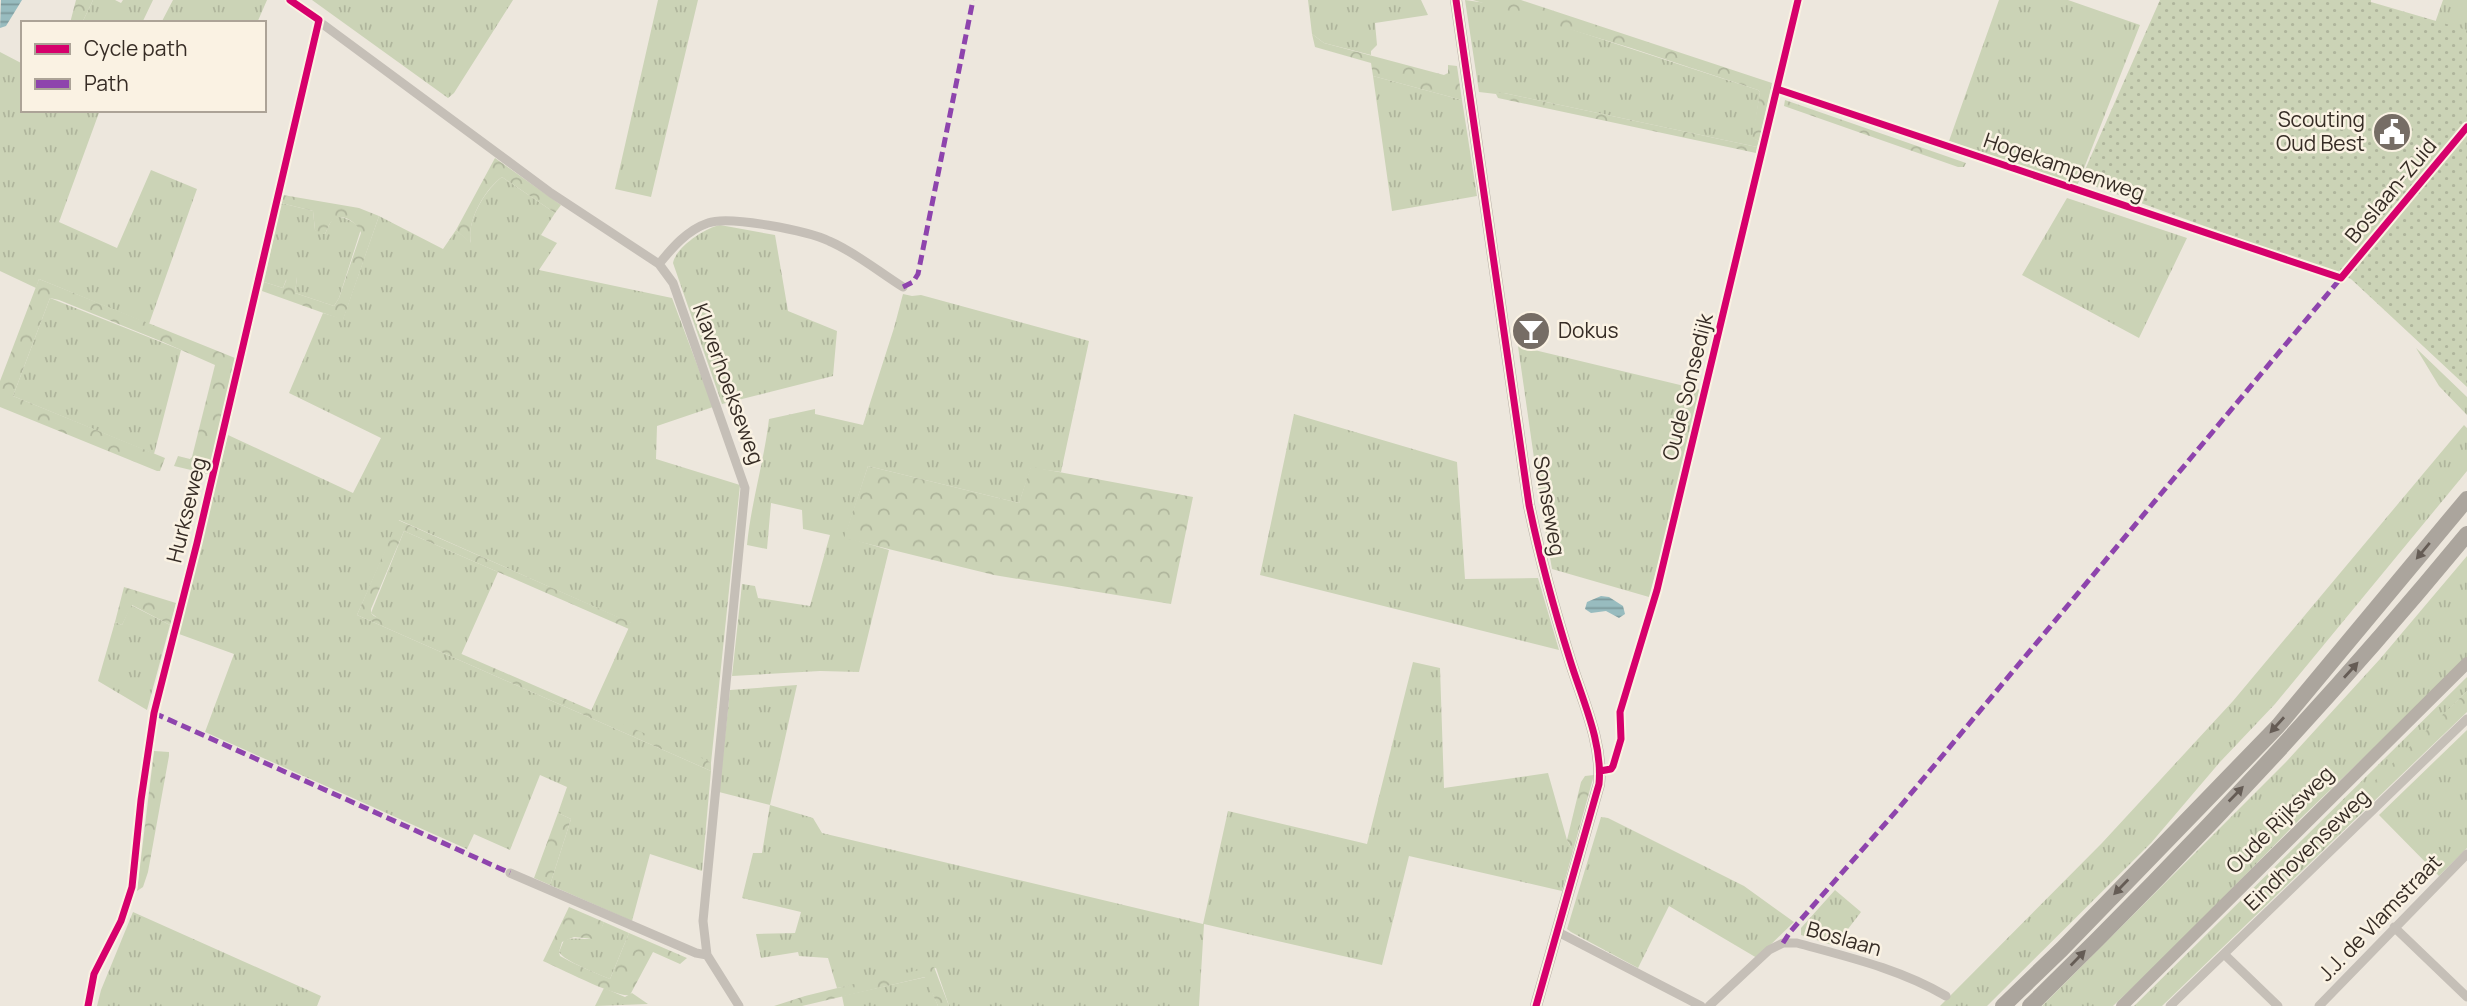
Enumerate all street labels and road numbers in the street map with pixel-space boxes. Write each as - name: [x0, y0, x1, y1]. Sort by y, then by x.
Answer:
- street label: Hogekampenweg: [1980, 125, 2149, 207]
- street label: Boslaan-Zuid: [2338, 132, 2442, 249]
- street label: Klaverhoekseweg: [687, 299, 771, 468]
- street label: Oude Sonsedijk: [1655, 310, 1719, 463]
- street label: Hurkseweg: [159, 454, 213, 566]
- street label: Sonseweg: [1527, 454, 1573, 558]
- street label: Oude Rijksweg: [2219, 759, 2339, 879]
- street label: Eindhovenseweg: [2238, 782, 2375, 916]
- street label: J.J. de Vlamstraat: [2312, 848, 2447, 987]
- street label: Boslaan: [1803, 914, 1885, 962]

